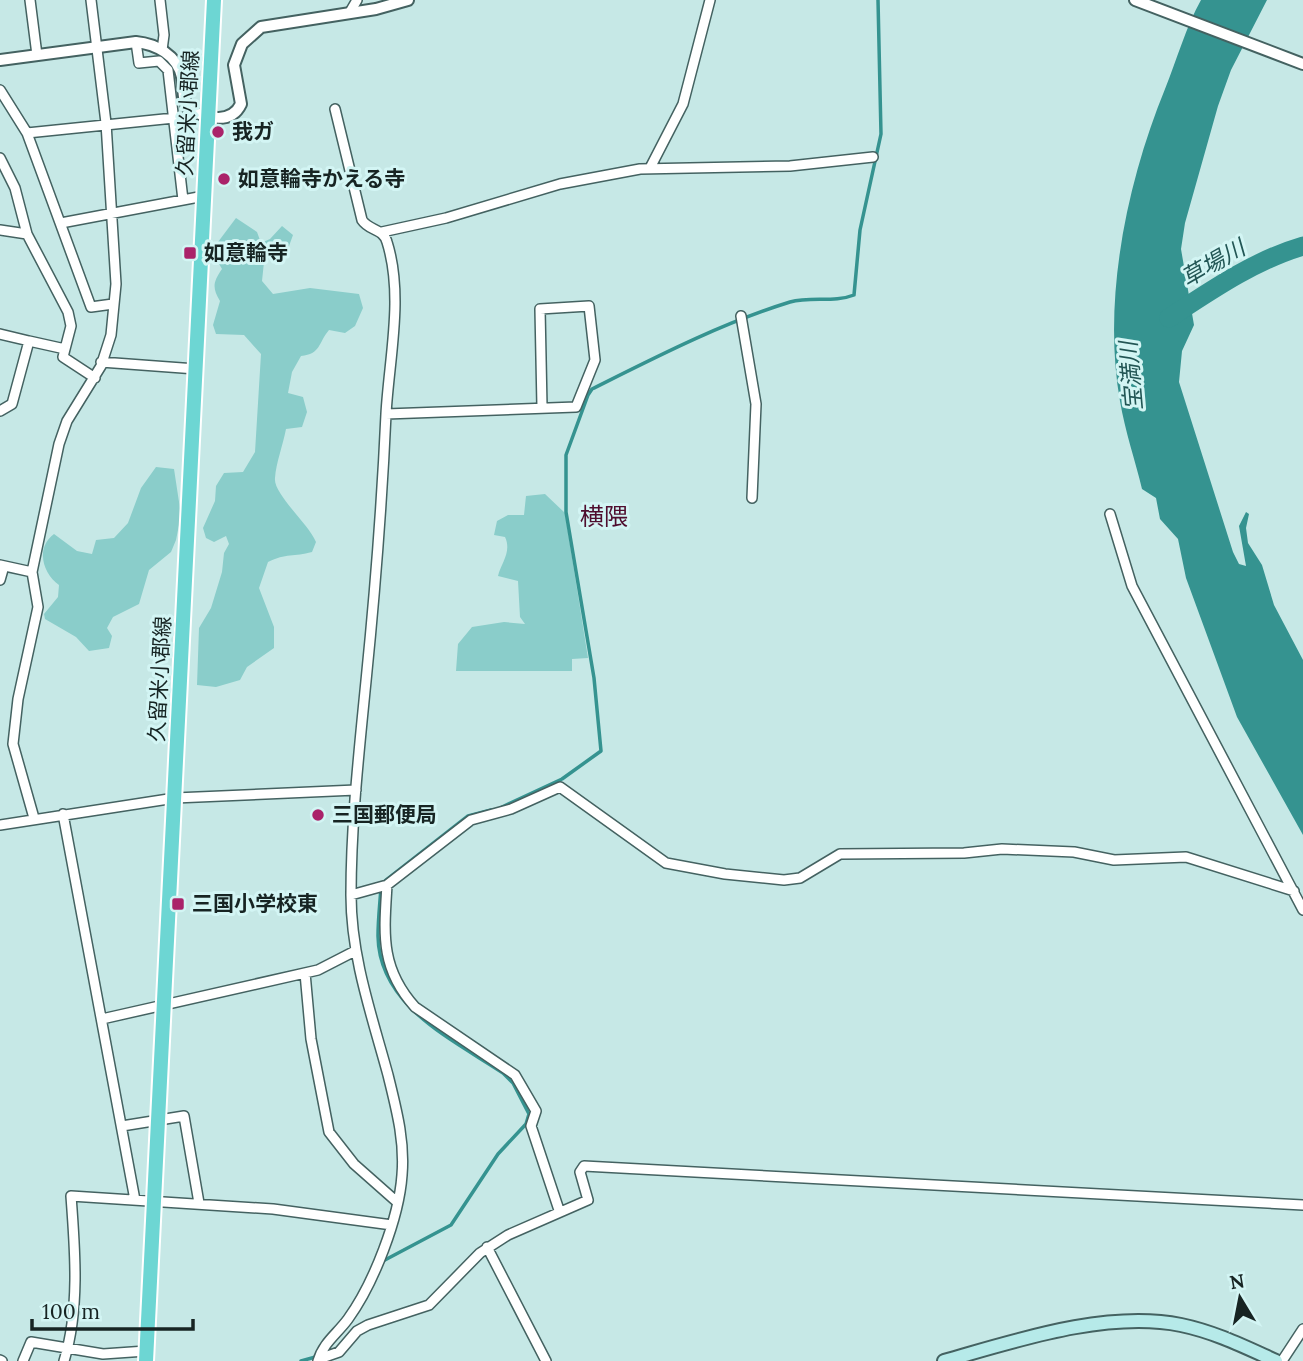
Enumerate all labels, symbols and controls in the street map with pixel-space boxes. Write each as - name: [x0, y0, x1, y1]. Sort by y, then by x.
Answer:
- street label: 久留米小郡線: [171, 49, 204, 177]
- place label: 我ガ: [232, 118, 274, 145]
- marker: 我ガ: [210, 124, 226, 140]
- place label: 如意輪寺かえる寺: [238, 165, 405, 192]
- marker: 如意輪寺かえる寺: [216, 171, 232, 187]
- water label: 草場川: [1176, 231, 1252, 292]
- place label: 如意輪寺: [204, 239, 288, 266]
- marker: 如意輪寺: [182, 245, 198, 261]
- water label: 宝満川: [1113, 337, 1148, 412]
- district label: 横隈: [580, 501, 628, 532]
- street label: 久留米小郡線: [143, 615, 176, 743]
- place label: 三国郵便局: [332, 801, 437, 828]
- marker: 三国郵便局: [310, 807, 326, 823]
- place label: 三国小学校東: [192, 890, 318, 917]
- marker: 三国小学校東: [170, 896, 186, 912]
- north arrow: [1205, 1263, 1275, 1333]
- text: N: [1228, 1268, 1247, 1294]
- scale bar: [32, 1288, 192, 1332]
- text: 100 m: [42, 1298, 100, 1325]

